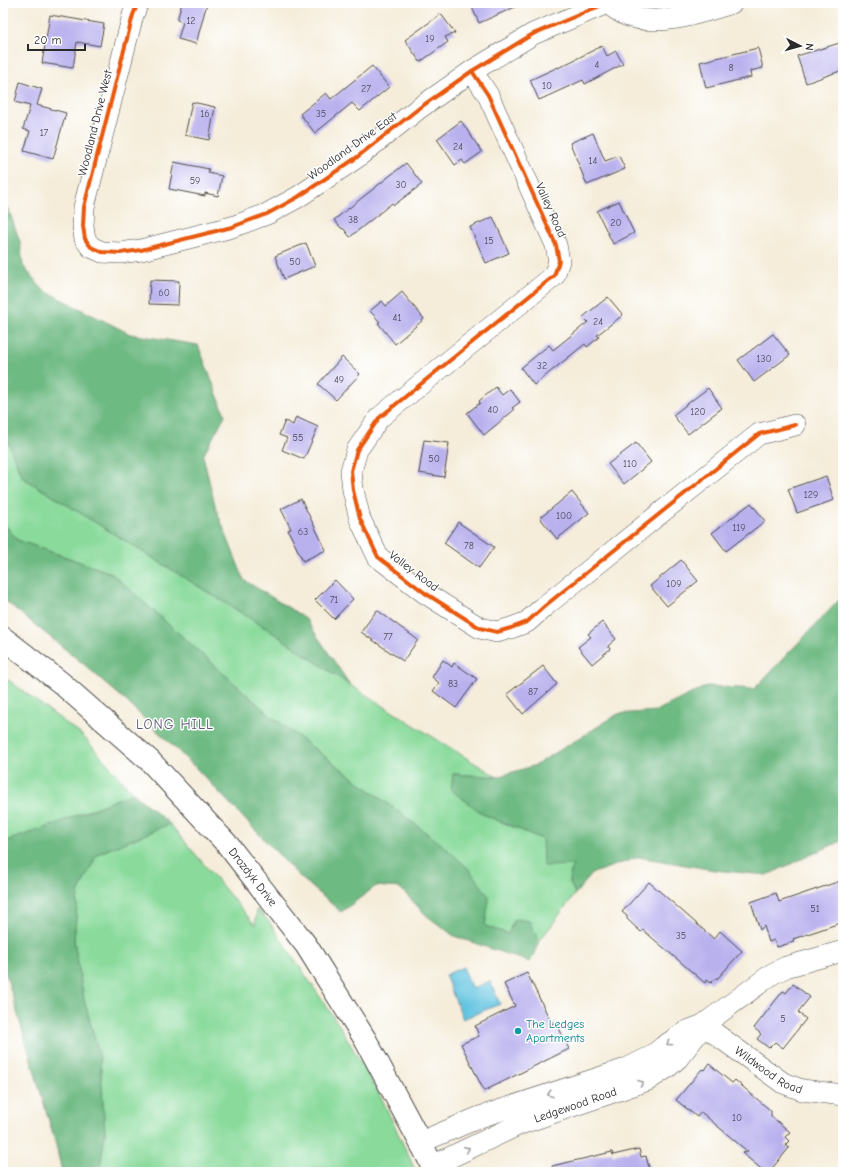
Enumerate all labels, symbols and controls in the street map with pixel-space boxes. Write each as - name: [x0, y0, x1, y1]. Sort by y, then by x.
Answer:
- house number: 12: [186, 15, 196, 27]
- scale bar: [28, 26, 85, 52]
- north arrow: [780, 26, 820, 66]
- text: 20 m: [34, 33, 62, 47]
- house number: 19: [425, 33, 435, 45]
- text: N: [803, 43, 816, 51]
- house number: 4: [595, 59, 600, 71]
- house number: 8: [728, 62, 734, 74]
- street label: Woodland Drive West: [75, 68, 115, 177]
- house number: 10: [542, 80, 552, 92]
- house number: 27: [361, 83, 371, 95]
- house number: 16: [200, 108, 210, 120]
- house number: 35: [316, 108, 326, 120]
- street label: Woodland Drive East: [305, 109, 400, 183]
- house number: 17: [40, 127, 49, 139]
- house number: 24: [453, 141, 463, 153]
- house number: 14: [589, 155, 598, 167]
- house number: 59: [190, 175, 200, 187]
- house number: 30: [395, 179, 407, 191]
- street label: Valley Road: [533, 180, 569, 240]
- house number: 38: [348, 214, 358, 226]
- house number: 20: [610, 217, 622, 229]
- house number: 15: [484, 235, 494, 247]
- house number: 50: [289, 256, 301, 268]
- house number: 60: [158, 287, 170, 299]
- house number: 41: [393, 312, 401, 324]
- house number: 24: [593, 316, 603, 328]
- house number: 130: [756, 353, 772, 365]
- house number: 32: [537, 360, 547, 372]
- house number: 49: [334, 374, 344, 386]
- house number: 40: [488, 404, 498, 416]
- house number: 120: [690, 406, 706, 418]
- house number: 55: [293, 432, 303, 444]
- house number: 50: [428, 453, 440, 465]
- house number: 110: [623, 458, 637, 470]
- house number: 129: [804, 489, 818, 501]
- house number: 100: [556, 510, 572, 522]
- house number: 119: [732, 522, 746, 534]
- house number: 63: [298, 526, 308, 538]
- house number: 78: [464, 540, 474, 552]
- street label: Valley Road: [386, 548, 442, 594]
- house number: 109: [666, 578, 682, 590]
- house number: 71: [330, 594, 338, 606]
- house number: 77: [383, 631, 393, 643]
- house number: 83: [448, 678, 458, 690]
- house number: 87: [528, 686, 538, 698]
- district label: LONG HILL: [136, 716, 214, 733]
- street label: Drozdyk Drive: [226, 845, 280, 909]
- house number: 51: [810, 903, 820, 915]
- house number: 35: [676, 930, 686, 942]
- house number: 5: [780, 1013, 786, 1025]
- place label: The Ledges Apartments: [526, 1017, 585, 1045]
- marker: The Ledges Apartments: [513, 1026, 523, 1036]
- one-way arrow: [666, 1038, 673, 1046]
- street label: Wildwood Road: [732, 1043, 804, 1097]
- one-way arrow: [637, 1079, 644, 1087]
- street label: Ledgewood Road: [532, 1084, 619, 1126]
- one-way arrow: [547, 1089, 554, 1098]
- house number: 10: [732, 1112, 742, 1124]
- one-way arrow: [463, 1146, 471, 1154]

